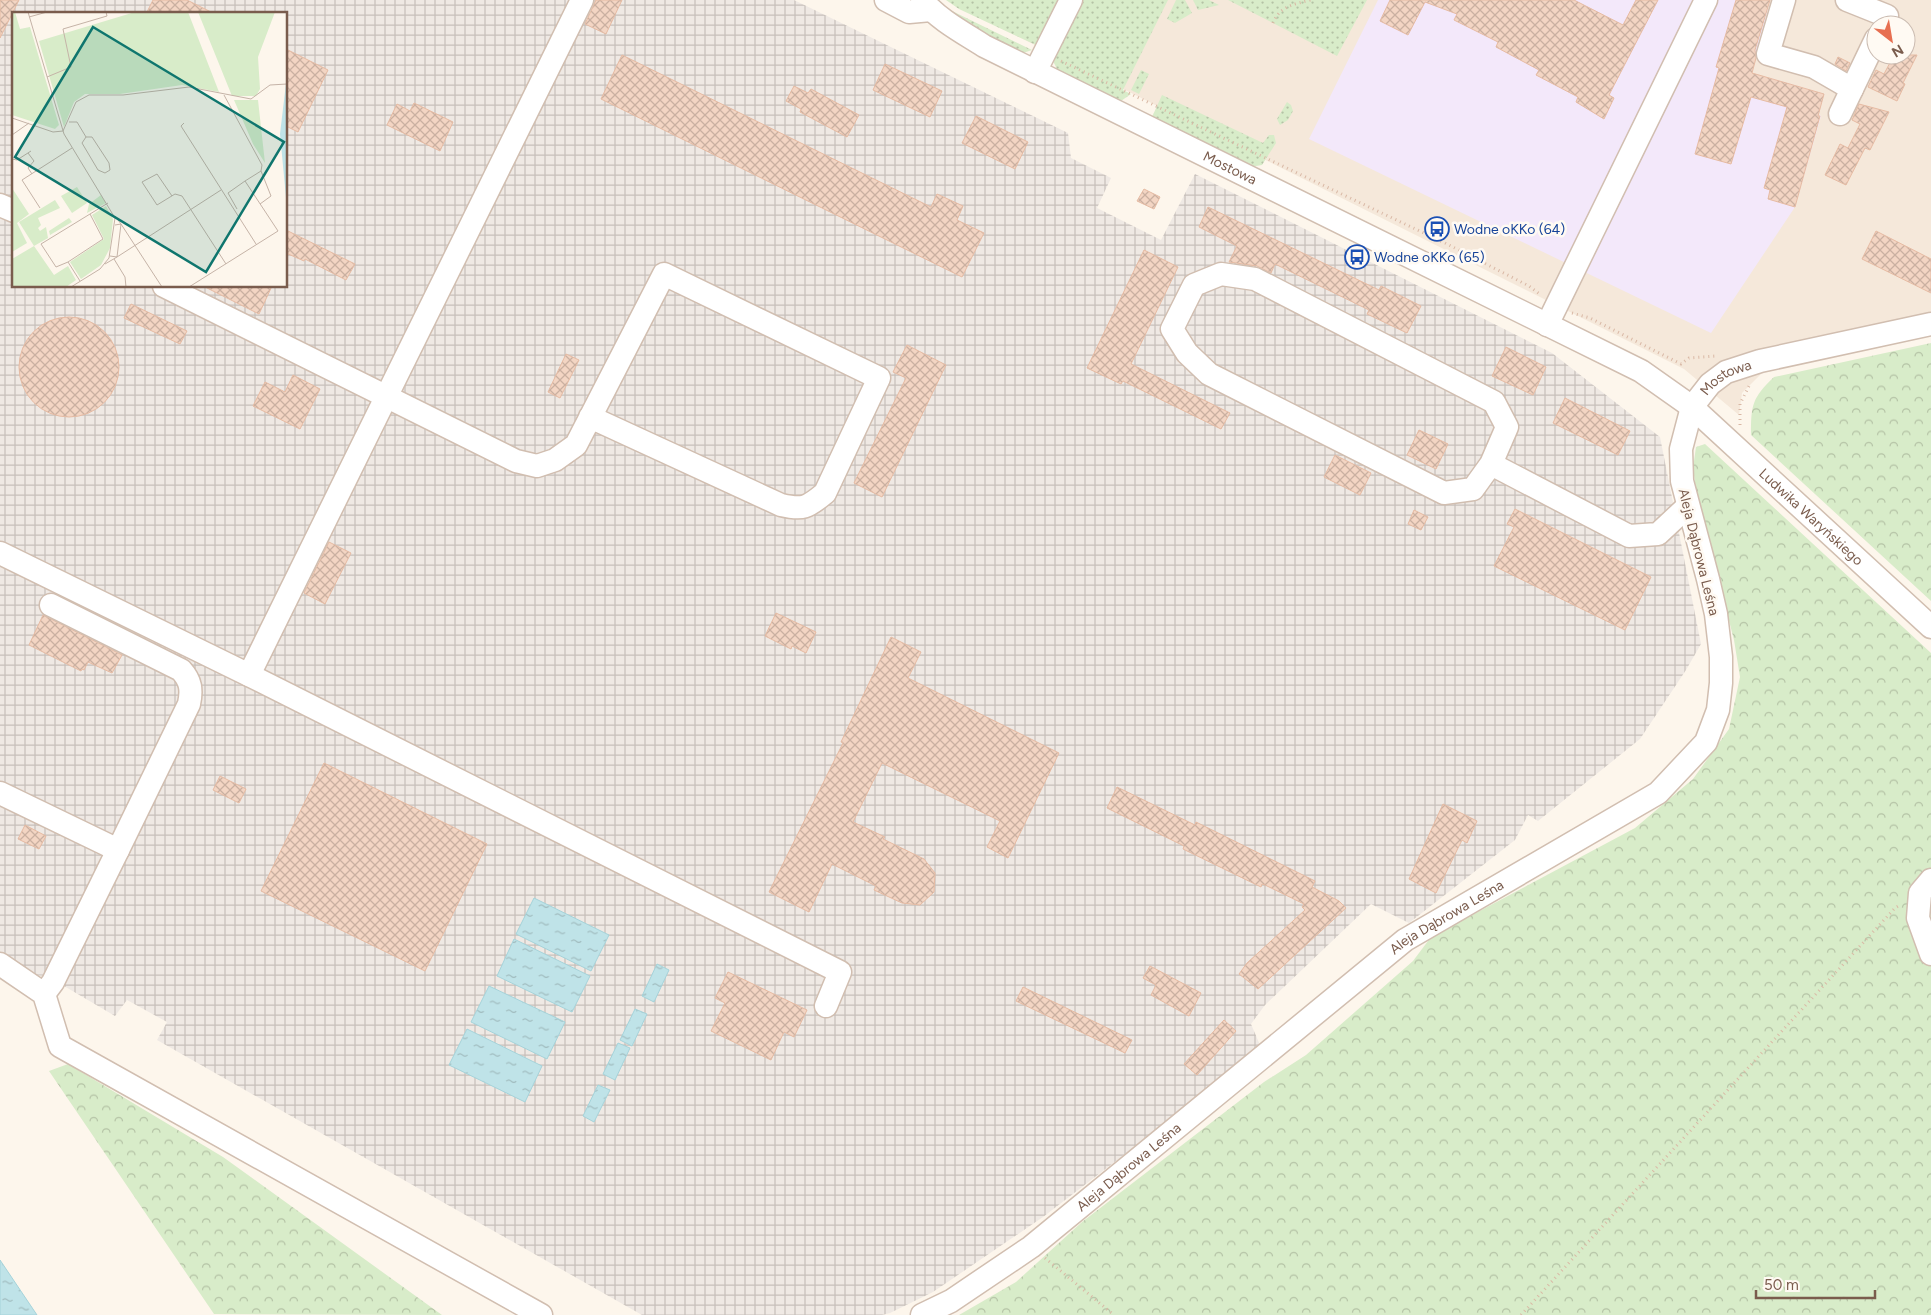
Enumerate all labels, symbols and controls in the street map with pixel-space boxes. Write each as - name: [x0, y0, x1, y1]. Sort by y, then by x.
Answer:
- inset map: [12, 12, 288, 288]
- north arrow: [1866, 15, 1916, 65]
- text: N: [1888, 41, 1906, 61]
- street label: Mostowa: [1200, 148, 1259, 189]
- bus stop icon: Wodne oKKo (64): [1424, 216, 1450, 242]
- place label: Wodne oKKo (64): [1454, 221, 1565, 238]
- bus stop icon: Wodne oKKo (65): [1344, 244, 1370, 270]
- place label: Wodne oKKo (65): [1374, 249, 1485, 266]
- street label: Mostowa: [1697, 356, 1754, 399]
- street label: Ludwika Waryńskiego: [1755, 465, 1866, 569]
- street label: Aleja Dąbrowa Leśna: [1675, 487, 1722, 617]
- street label: Aleja Dąbrowa Leśna: [1386, 877, 1507, 958]
- street label: Aleja Dąbrowa Leśna: [1073, 1119, 1185, 1215]
- scale bar: [1756, 1268, 1875, 1300]
- text: 50 m: [1764, 1276, 1799, 1294]

